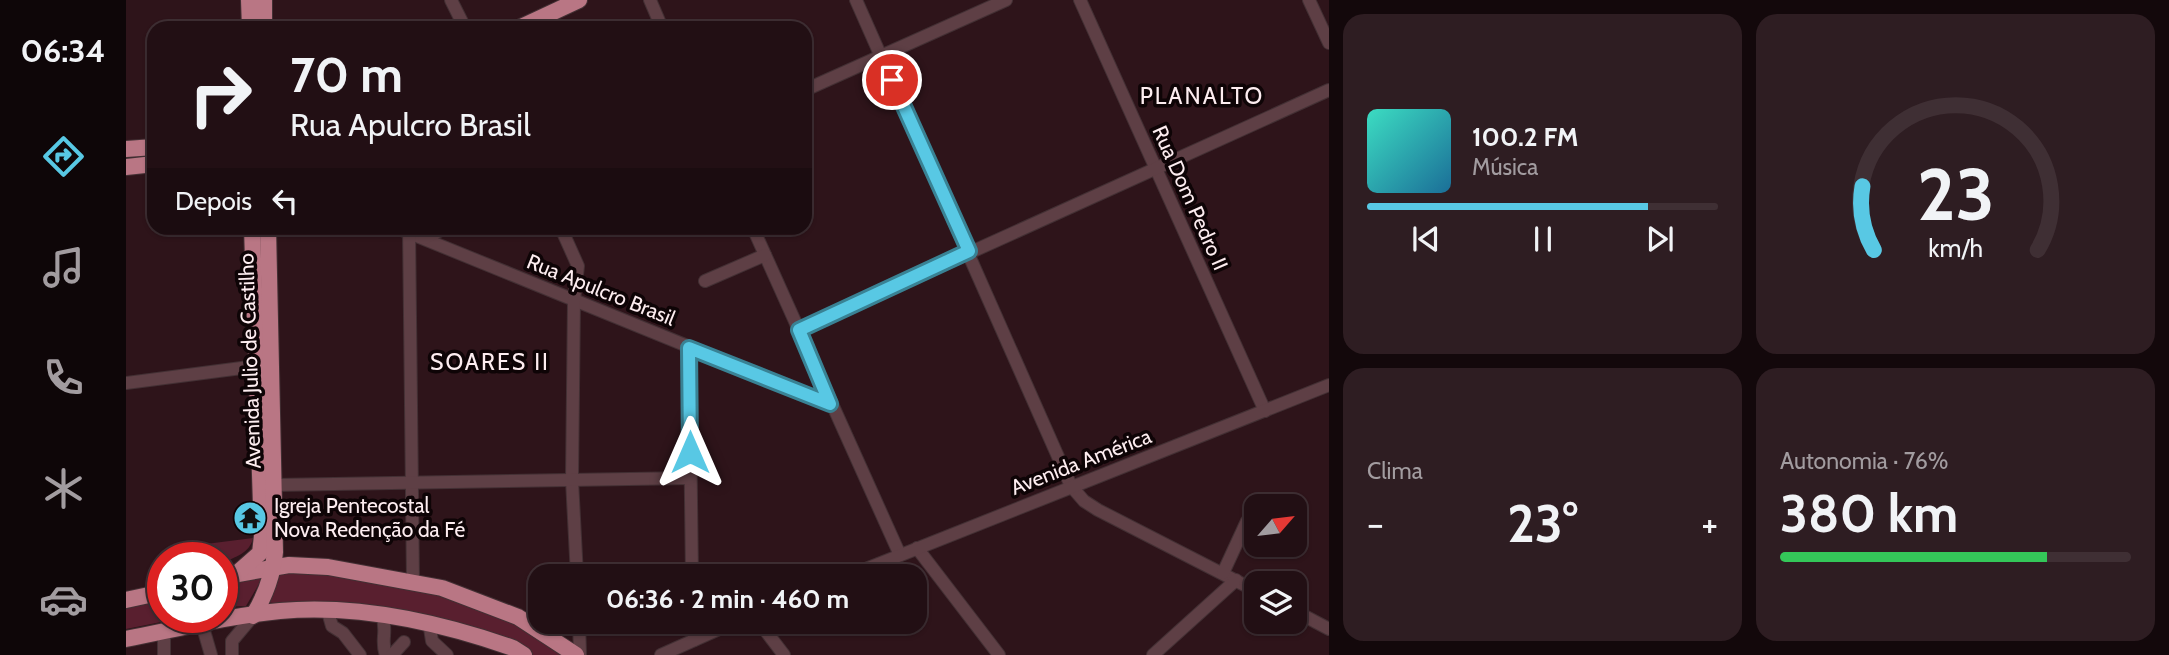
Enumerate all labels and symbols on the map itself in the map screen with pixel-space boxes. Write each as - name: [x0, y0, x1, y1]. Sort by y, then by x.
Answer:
- pin: [862, 50, 922, 110]
- district label: PLANALTO: [1140, 82, 1264, 110]
- street label: Rua Dom Pedro II: [1147, 122, 1234, 274]
- street label: Rua Apulcro Brasil: [523, 248, 679, 331]
- street label: Avenida Julio de Castilho: [233, 253, 266, 469]
- district label: SOARES II: [430, 348, 550, 376]
- position arrow: [653, 415, 727, 489]
- street label: Avenida América: [1007, 423, 1155, 500]
- place label: Igreja Pentecostal Nova Redenção da Fé: [274, 493, 465, 542]
- north arrow: [1244, 494, 1307, 556]
- temple icon: Igreja Pentecostal Nova Redenção da Fé: [231, 499, 269, 537]
- speed limit sign: 30: [147, 542, 238, 633]

